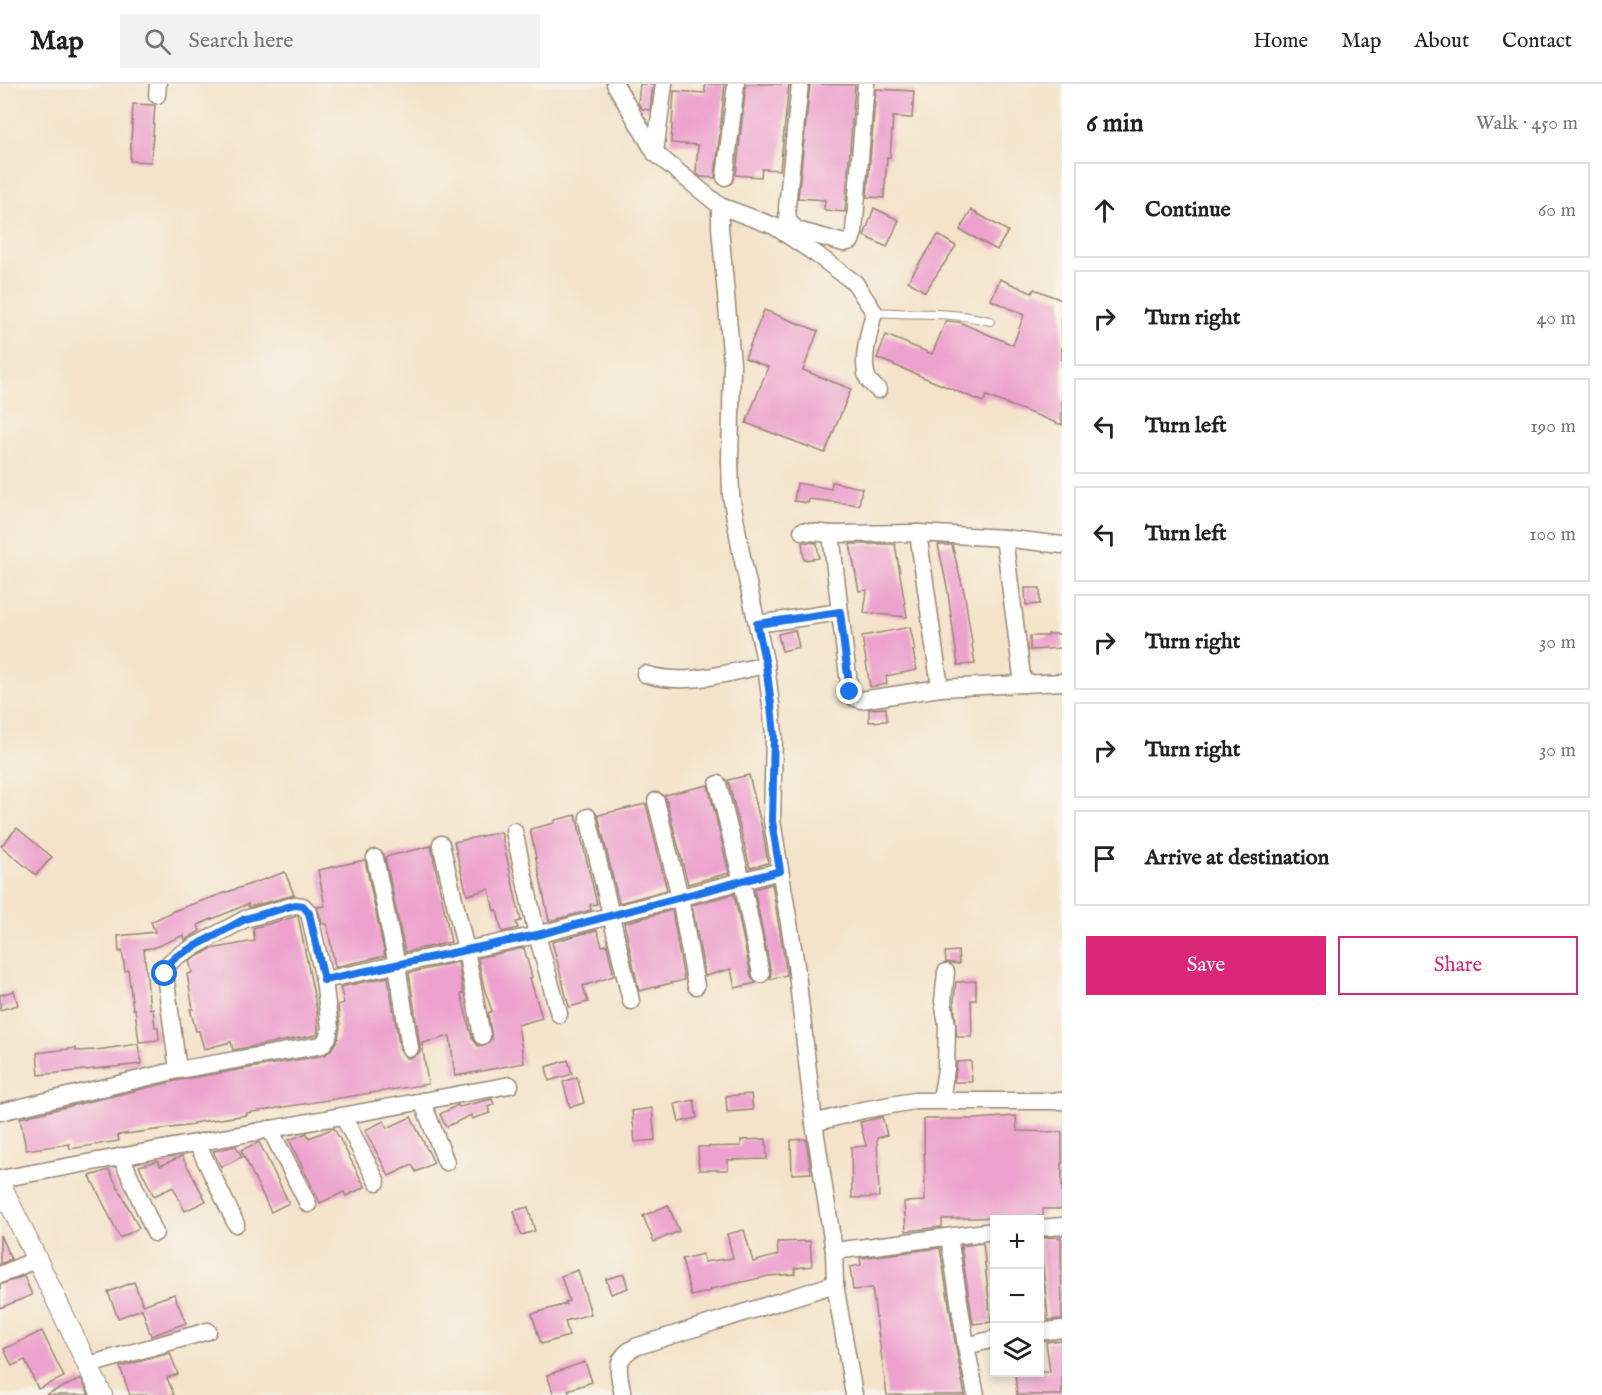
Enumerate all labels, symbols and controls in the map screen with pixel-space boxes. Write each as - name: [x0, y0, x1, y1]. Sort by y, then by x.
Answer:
- search box: [120, 14, 540, 68]
- text: Map: [30, 24, 84, 59]
- icon: search: [141, 25, 174, 58]
- text: Search here: [189, 27, 293, 55]
- text: Home: [1253, 28, 1308, 55]
- text: Map: [1341, 28, 1381, 55]
- text: About: [1414, 28, 1469, 55]
- text: Contact: [1502, 28, 1572, 55]
- text: 6 min: [1086, 107, 1144, 140]
- text: Walk · 450 m: [1476, 111, 1578, 136]
- icon: ahead: [1088, 194, 1121, 227]
- text: Continue: [1145, 196, 1231, 224]
- text: 60 m: [1538, 198, 1576, 223]
- icon: right: [1088, 302, 1121, 335]
- text: Turn right: [1145, 304, 1240, 332]
- text: 40 m: [1537, 306, 1576, 331]
- icon: left: [1088, 410, 1121, 443]
- text: Turn left: [1145, 412, 1227, 440]
- text: 190 m: [1530, 414, 1576, 439]
- icon: left: [1088, 518, 1121, 551]
- text: Turn left: [1145, 520, 1227, 548]
- text: 100 m: [1529, 522, 1576, 547]
- icon: right: [1088, 626, 1121, 659]
- text: Turn right: [1145, 628, 1240, 656]
- text: 30 m: [1539, 630, 1576, 655]
- route end: [836, 678, 862, 704]
- icon: right: [1088, 734, 1121, 767]
- text: Turn right: [1145, 736, 1240, 764]
- text: 30 m: [1539, 738, 1576, 763]
- icon: arrive: [1088, 842, 1121, 875]
- text: Arrive at destination: [1145, 844, 1329, 872]
- button: Save: [1086, 936, 1326, 995]
- button: Share: [1338, 936, 1578, 995]
- route start: [151, 960, 177, 986]
- map controls: [990, 1215, 1044, 1377]
- button: +: [990, 1215, 1044, 1269]
- button: −: [990, 1269, 1044, 1323]
- button: layers: [990, 1323, 1044, 1377]

